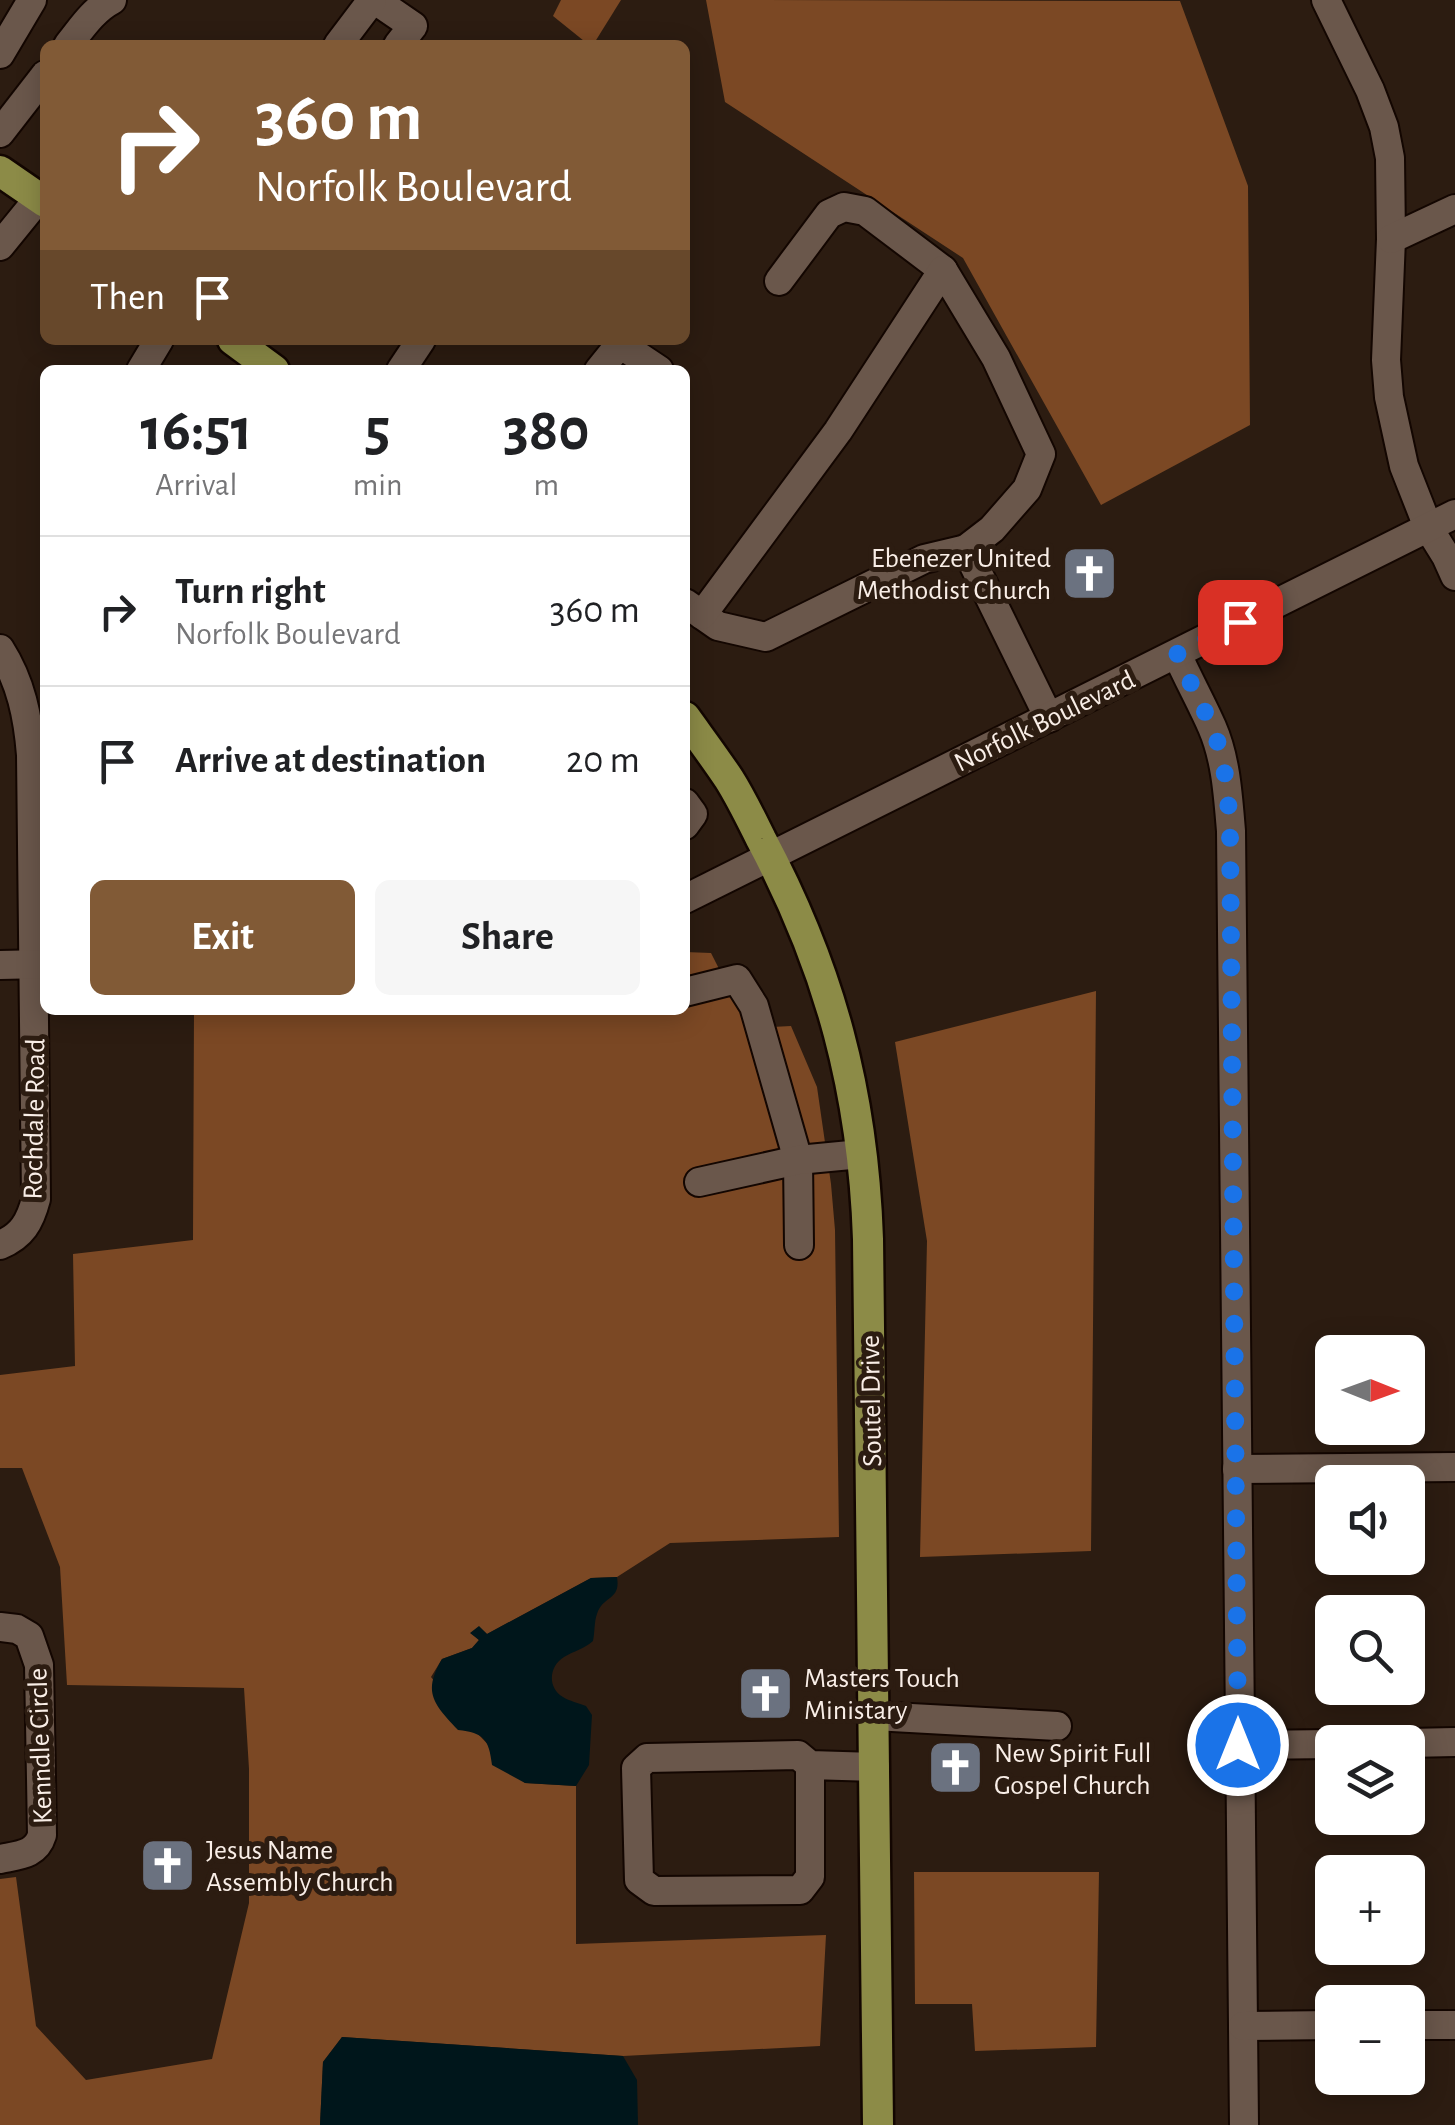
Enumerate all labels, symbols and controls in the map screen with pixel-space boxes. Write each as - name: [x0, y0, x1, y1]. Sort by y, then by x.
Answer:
- icon: right: [90, 80, 220, 210]
- text: 360 m: [255, 83, 423, 153]
- text: Norfolk Boulevard: [255, 165, 572, 210]
- icon: arrive: [185, 270, 240, 325]
- text: Then: [90, 279, 165, 317]
- text: 16:51: [140, 401, 252, 461]
- text: 5: [365, 401, 391, 461]
- text: 380: [503, 401, 590, 461]
- text: Arrival: [155, 469, 237, 501]
- text: min: [353, 469, 402, 501]
- text: m: [533, 469, 559, 501]
- church icon: Ebenezer United Methodist Church: [1060, 543, 1120, 603]
- place label: Ebenezer United Methodist Church: [857, 545, 1051, 605]
- text: Turn right: [175, 573, 325, 611]
- pin: [1198, 580, 1283, 665]
- icon: right: [90, 584, 145, 639]
- text: 360 m: [550, 592, 640, 630]
- icon: arrive: [1213, 595, 1268, 650]
- text: Norfolk Boulevard: [175, 618, 400, 650]
- street label: Norfolk Boulevard: [950, 666, 1140, 778]
- icon: arrive: [90, 734, 145, 789]
- text: Arrive at destination: [175, 742, 486, 780]
- text: 20 m: [566, 742, 640, 780]
- button: Exit: [90, 880, 355, 995]
- button: Share: [375, 880, 640, 995]
- street label: Rochdale Road: [20, 1038, 50, 1200]
- street label: Soutel Drive: [857, 1335, 887, 1467]
- north arrow: [1315, 1335, 1425, 1445]
- map controls: [1315, 1335, 1425, 2095]
- button: sound: [1315, 1465, 1425, 1575]
- button: search: [1315, 1595, 1425, 1705]
- church icon: Masters Touch Ministary: [735, 1663, 795, 1723]
- place label: Masters Touch Ministary: [804, 1665, 960, 1725]
- street label: Kenndle Circle: [24, 1667, 58, 1824]
- position arrow: [1186, 1693, 1290, 1797]
- button: layers: [1315, 1725, 1425, 1835]
- church icon: New Spirit Full Gospel Church: [925, 1738, 985, 1798]
- place label: New Spirit Full Gospel Church: [994, 1740, 1152, 1800]
- church icon: Jesus Name Assembly Church: [137, 1835, 197, 1895]
- place label: Jesus Name Assembly Church: [206, 1837, 394, 1897]
- button: +: [1315, 1855, 1425, 1965]
- button: −: [1315, 1985, 1425, 2095]

